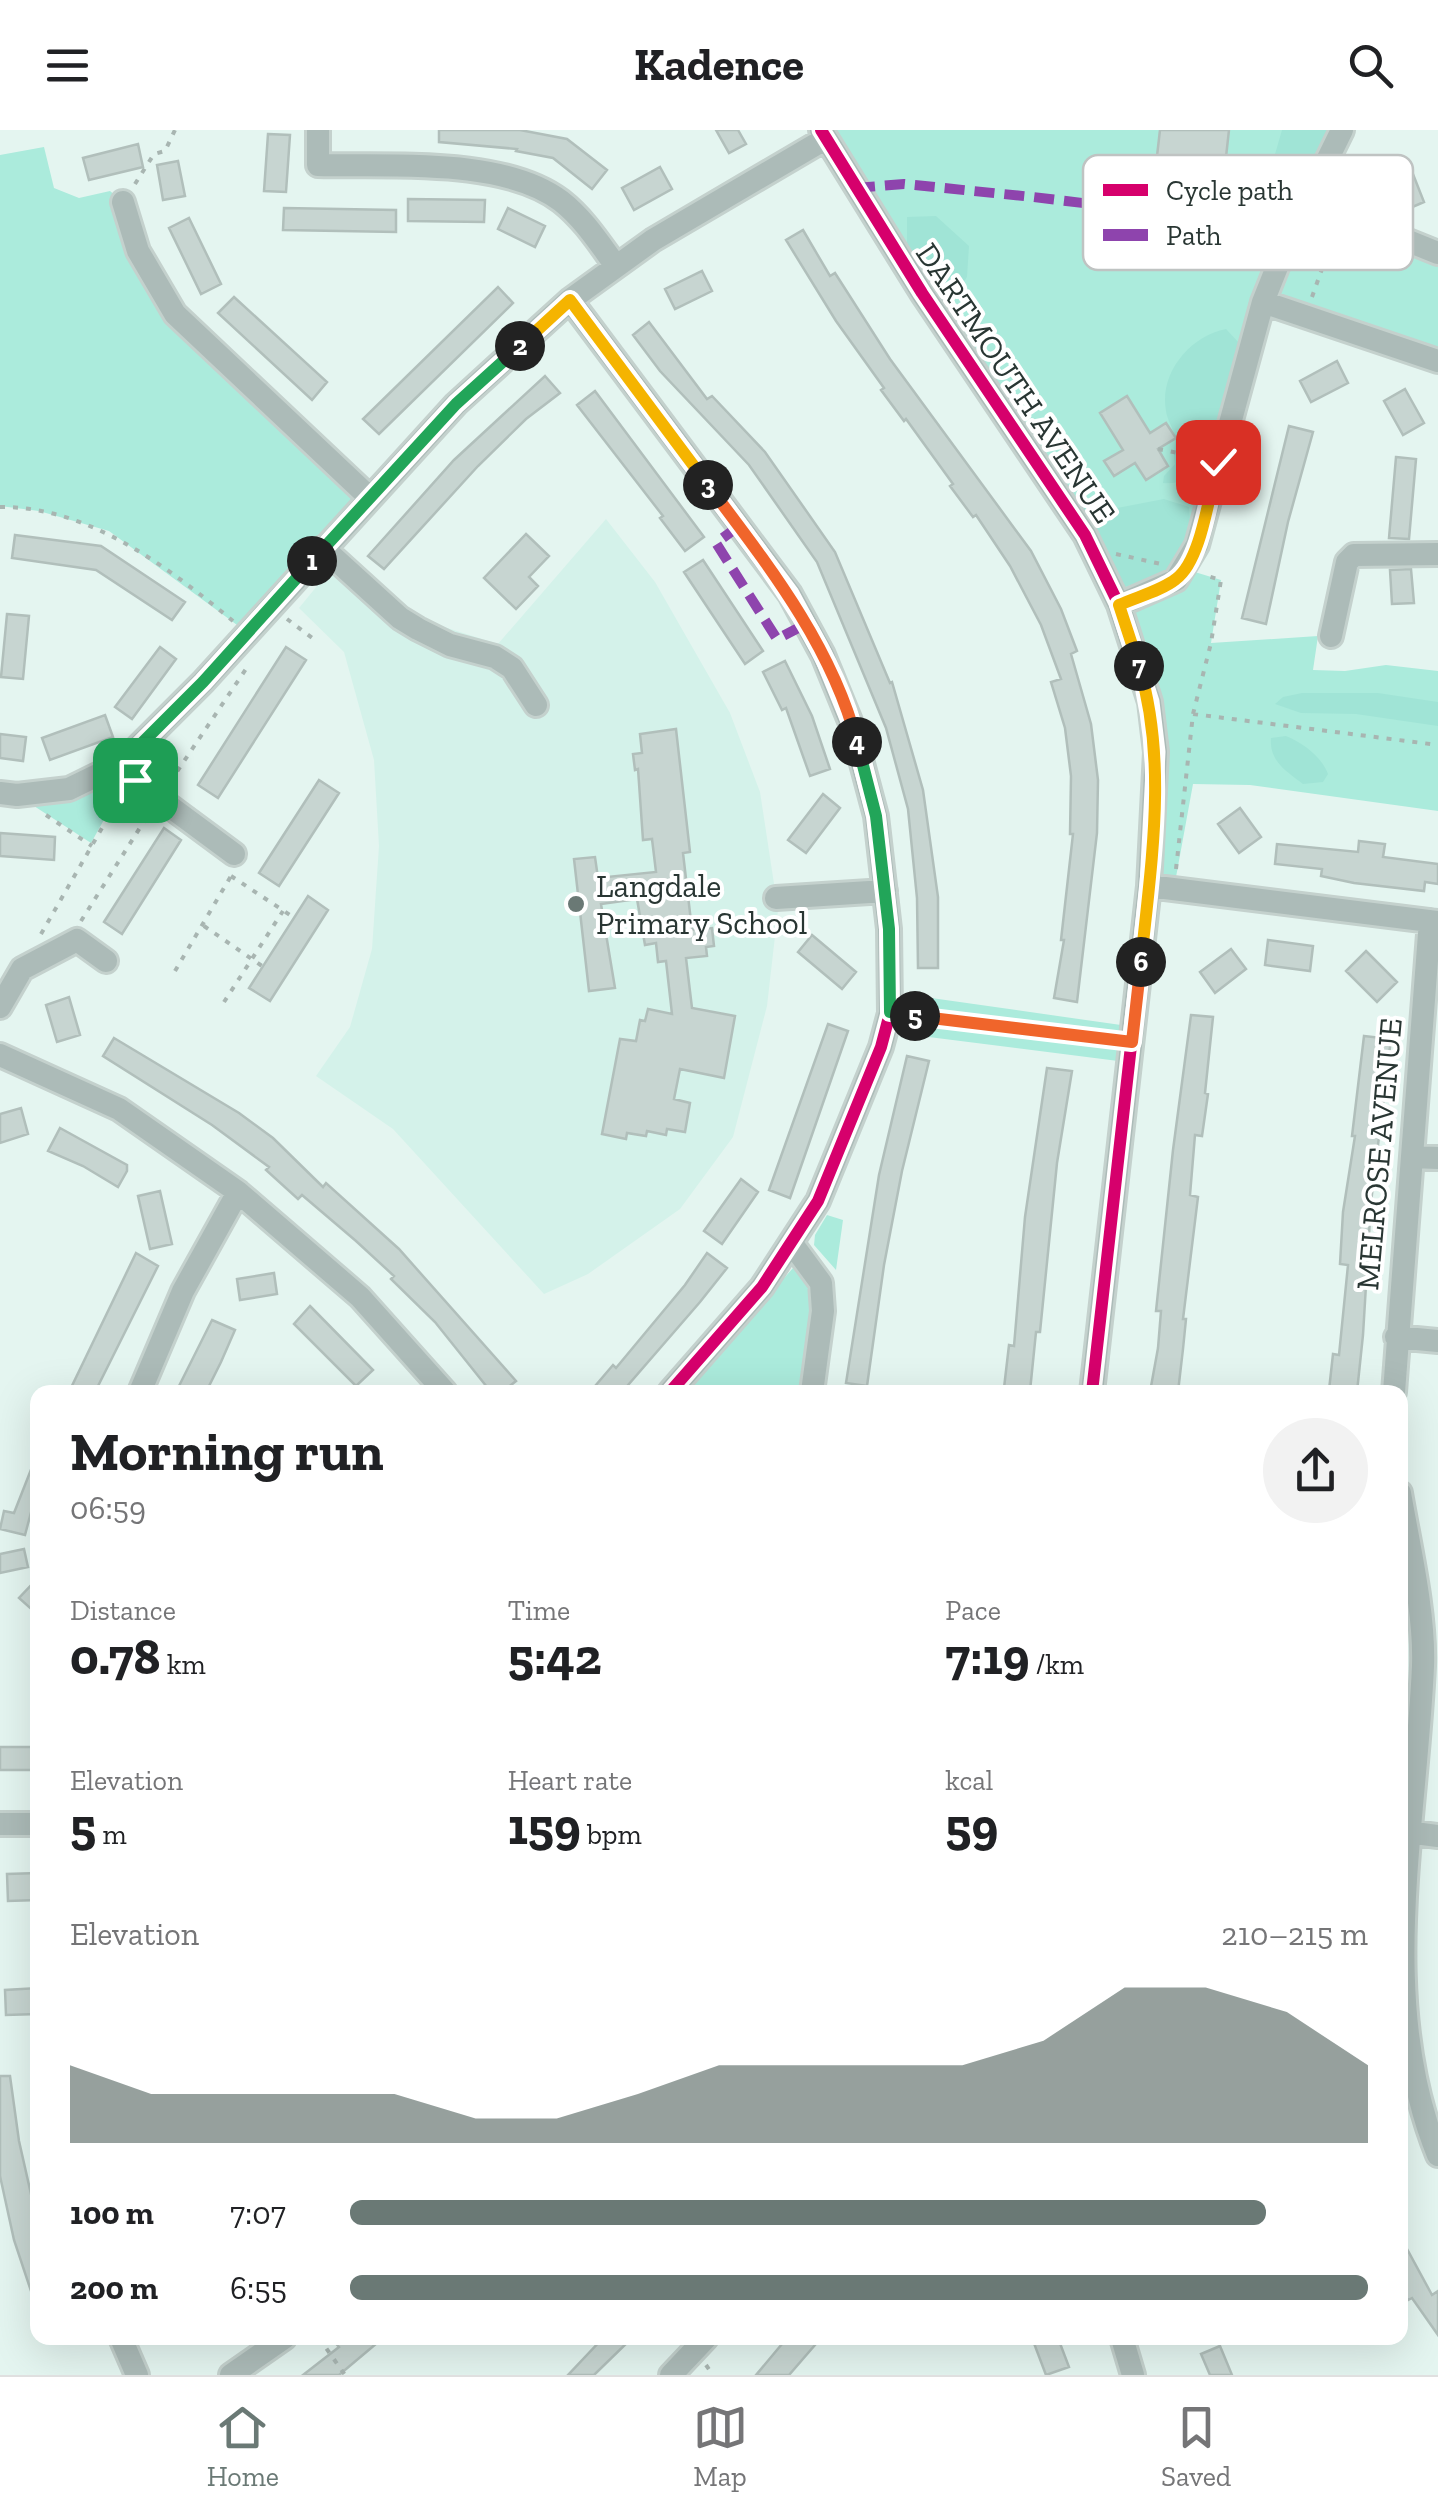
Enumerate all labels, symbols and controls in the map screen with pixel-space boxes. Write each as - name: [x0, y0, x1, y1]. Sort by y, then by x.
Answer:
- icon: menu: [40, 38, 95, 93]
- text: Kadence: [634, 38, 804, 92]
- icon: search: [1343, 38, 1398, 93]
- legend: [1083, 155, 1413, 270]
- text: Cycle path: [1166, 174, 1293, 207]
- text: Path: [1166, 219, 1222, 252]
- street label: DARTMOUTH AVENUE: [908, 236, 1124, 530]
- pin: 2: [495, 321, 545, 371]
- text: 2: [512, 329, 528, 362]
- pin: [1176, 420, 1261, 505]
- icon: check: [1191, 435, 1246, 490]
- pin: 3: [683, 460, 733, 510]
- text: 3: [701, 468, 715, 501]
- pin: 1: [287, 536, 337, 586]
- text: 1: [306, 544, 318, 577]
- pin: 7: [1114, 641, 1164, 691]
- text: 7: [1132, 649, 1146, 682]
- pin: 4: [832, 717, 882, 767]
- text: 4: [849, 725, 865, 758]
- pin: [93, 738, 178, 823]
- icon: arrive: [108, 753, 163, 808]
- place label: Langdale Primary School: [596, 867, 807, 942]
- marker: Langdale Primary School: [565, 893, 587, 915]
- pin: 6: [1116, 937, 1166, 987]
- text: 6: [1133, 945, 1149, 978]
- pin: 5: [890, 991, 940, 1041]
- text: 5: [908, 999, 922, 1032]
- street label: MELROSE AVENUE: [1348, 1016, 1410, 1292]
- text: Morning run: [70, 1418, 384, 1484]
- button: share: [1263, 1418, 1368, 1523]
- text: 06:59: [70, 1489, 146, 1527]
- text: Distance: [70, 1594, 176, 1627]
- text: Time: [508, 1594, 570, 1627]
- text: Pace: [945, 1594, 1001, 1627]
- text: 0.78: [70, 1627, 161, 1687]
- text: 5:42: [508, 1627, 602, 1687]
- text: 7:19: [945, 1627, 1029, 1687]
- text: km: [161, 1648, 206, 1681]
- text: /km: [1029, 1648, 1084, 1681]
- text: Elevation: [70, 1764, 183, 1797]
- text: Heart rate: [508, 1764, 632, 1797]
- text: kcal: [945, 1764, 993, 1797]
- text: 5: [70, 1797, 96, 1857]
- text: 159: [508, 1797, 581, 1857]
- text: 59: [945, 1797, 998, 1857]
- text: m: [96, 1818, 127, 1851]
- text: bpm: [581, 1818, 642, 1851]
- text: Elevation: [70, 1915, 199, 1953]
- text: 210–215 m: [1221, 1915, 1368, 1953]
- text: 100 m: [70, 2194, 154, 2232]
- text: 7:07: [230, 2194, 286, 2232]
- text: 200 m: [70, 2269, 158, 2307]
- text: 6:55: [230, 2269, 287, 2307]
- tab: Home: [207, 2400, 279, 2493]
- tab: Map: [693, 2400, 748, 2493]
- tab: Saved: [1161, 2400, 1231, 2493]

